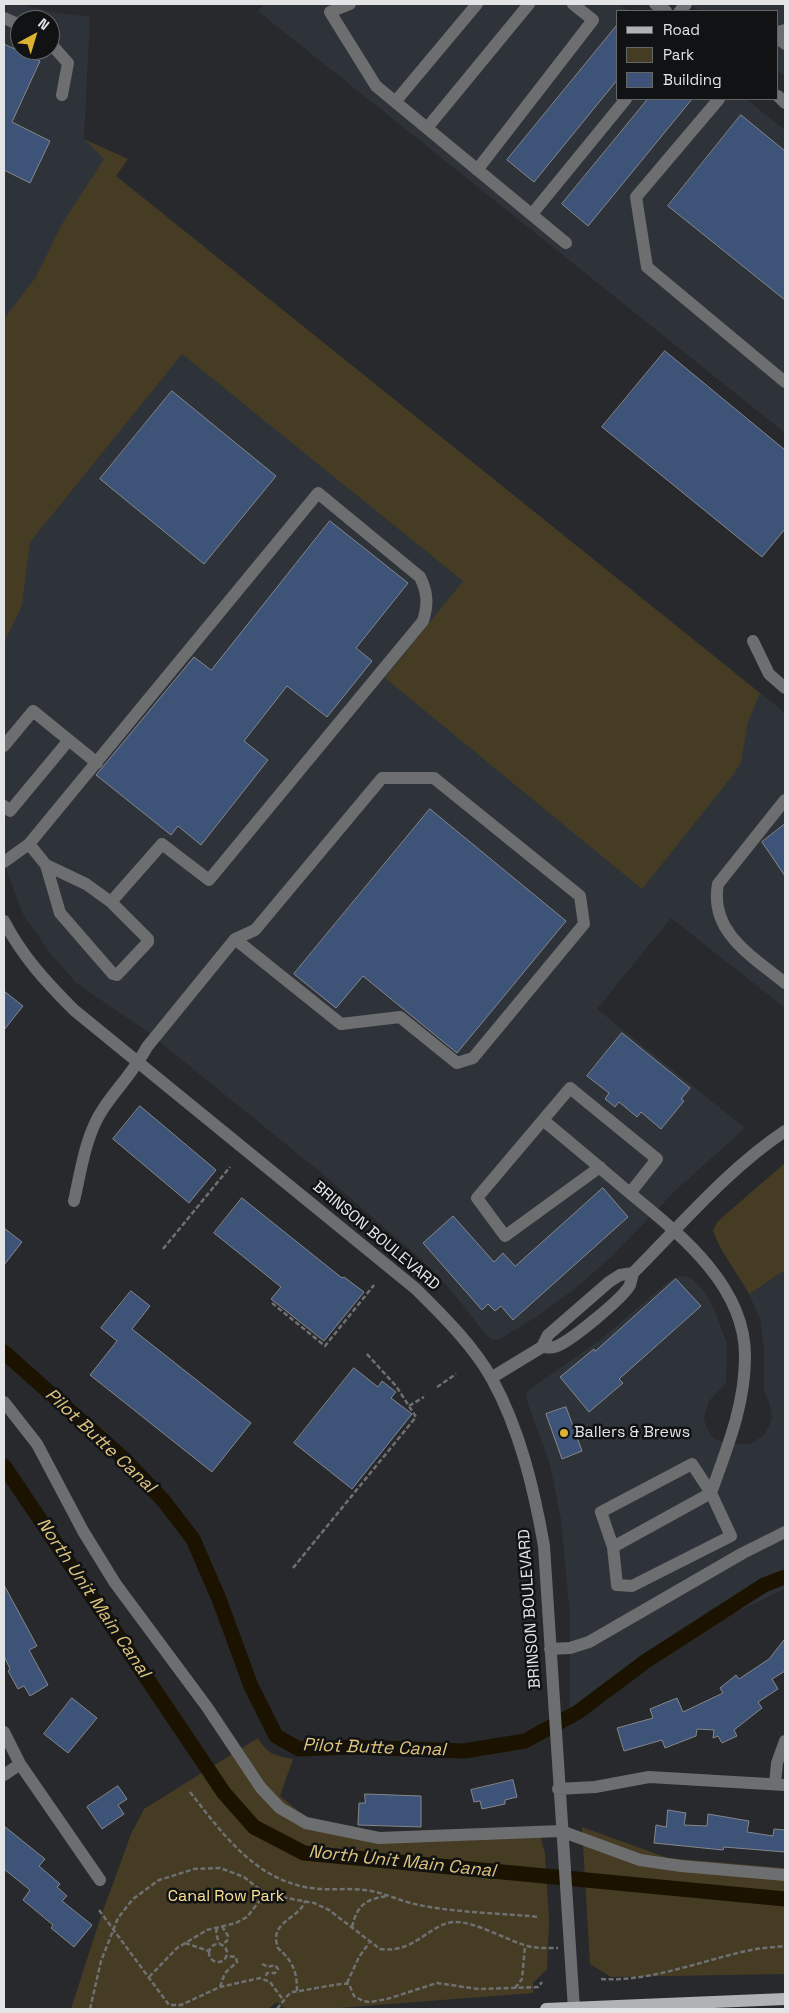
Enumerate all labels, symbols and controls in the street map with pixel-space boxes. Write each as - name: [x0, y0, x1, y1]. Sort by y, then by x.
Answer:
- north arrow: [10, 10, 60, 60]
- legend: [616, 10, 779, 100]
- text: N: [34, 14, 53, 34]
- text: Road: [663, 20, 700, 39]
- text: Park: [663, 45, 694, 64]
- text: Building: [663, 70, 722, 89]
- street label: BRINSON BOULEVARD: [309, 1177, 443, 1295]
- water label: Pilot Butte Canal: [40, 1384, 160, 1498]
- place label: Ballers & Brews: [574, 1423, 690, 1443]
- marker: Ballers & Brews: [558, 1427, 570, 1439]
- water label: North Unit Main Canal: [32, 1514, 154, 1682]
- street label: BRINSON BOULEVARD: [515, 1529, 545, 1689]
- water label: Pilot Butte Canal: [302, 1735, 446, 1761]
- water label: North Unit Main Canal: [307, 1841, 497, 1883]
- park label: Canal Row Park: [168, 1887, 284, 1907]

